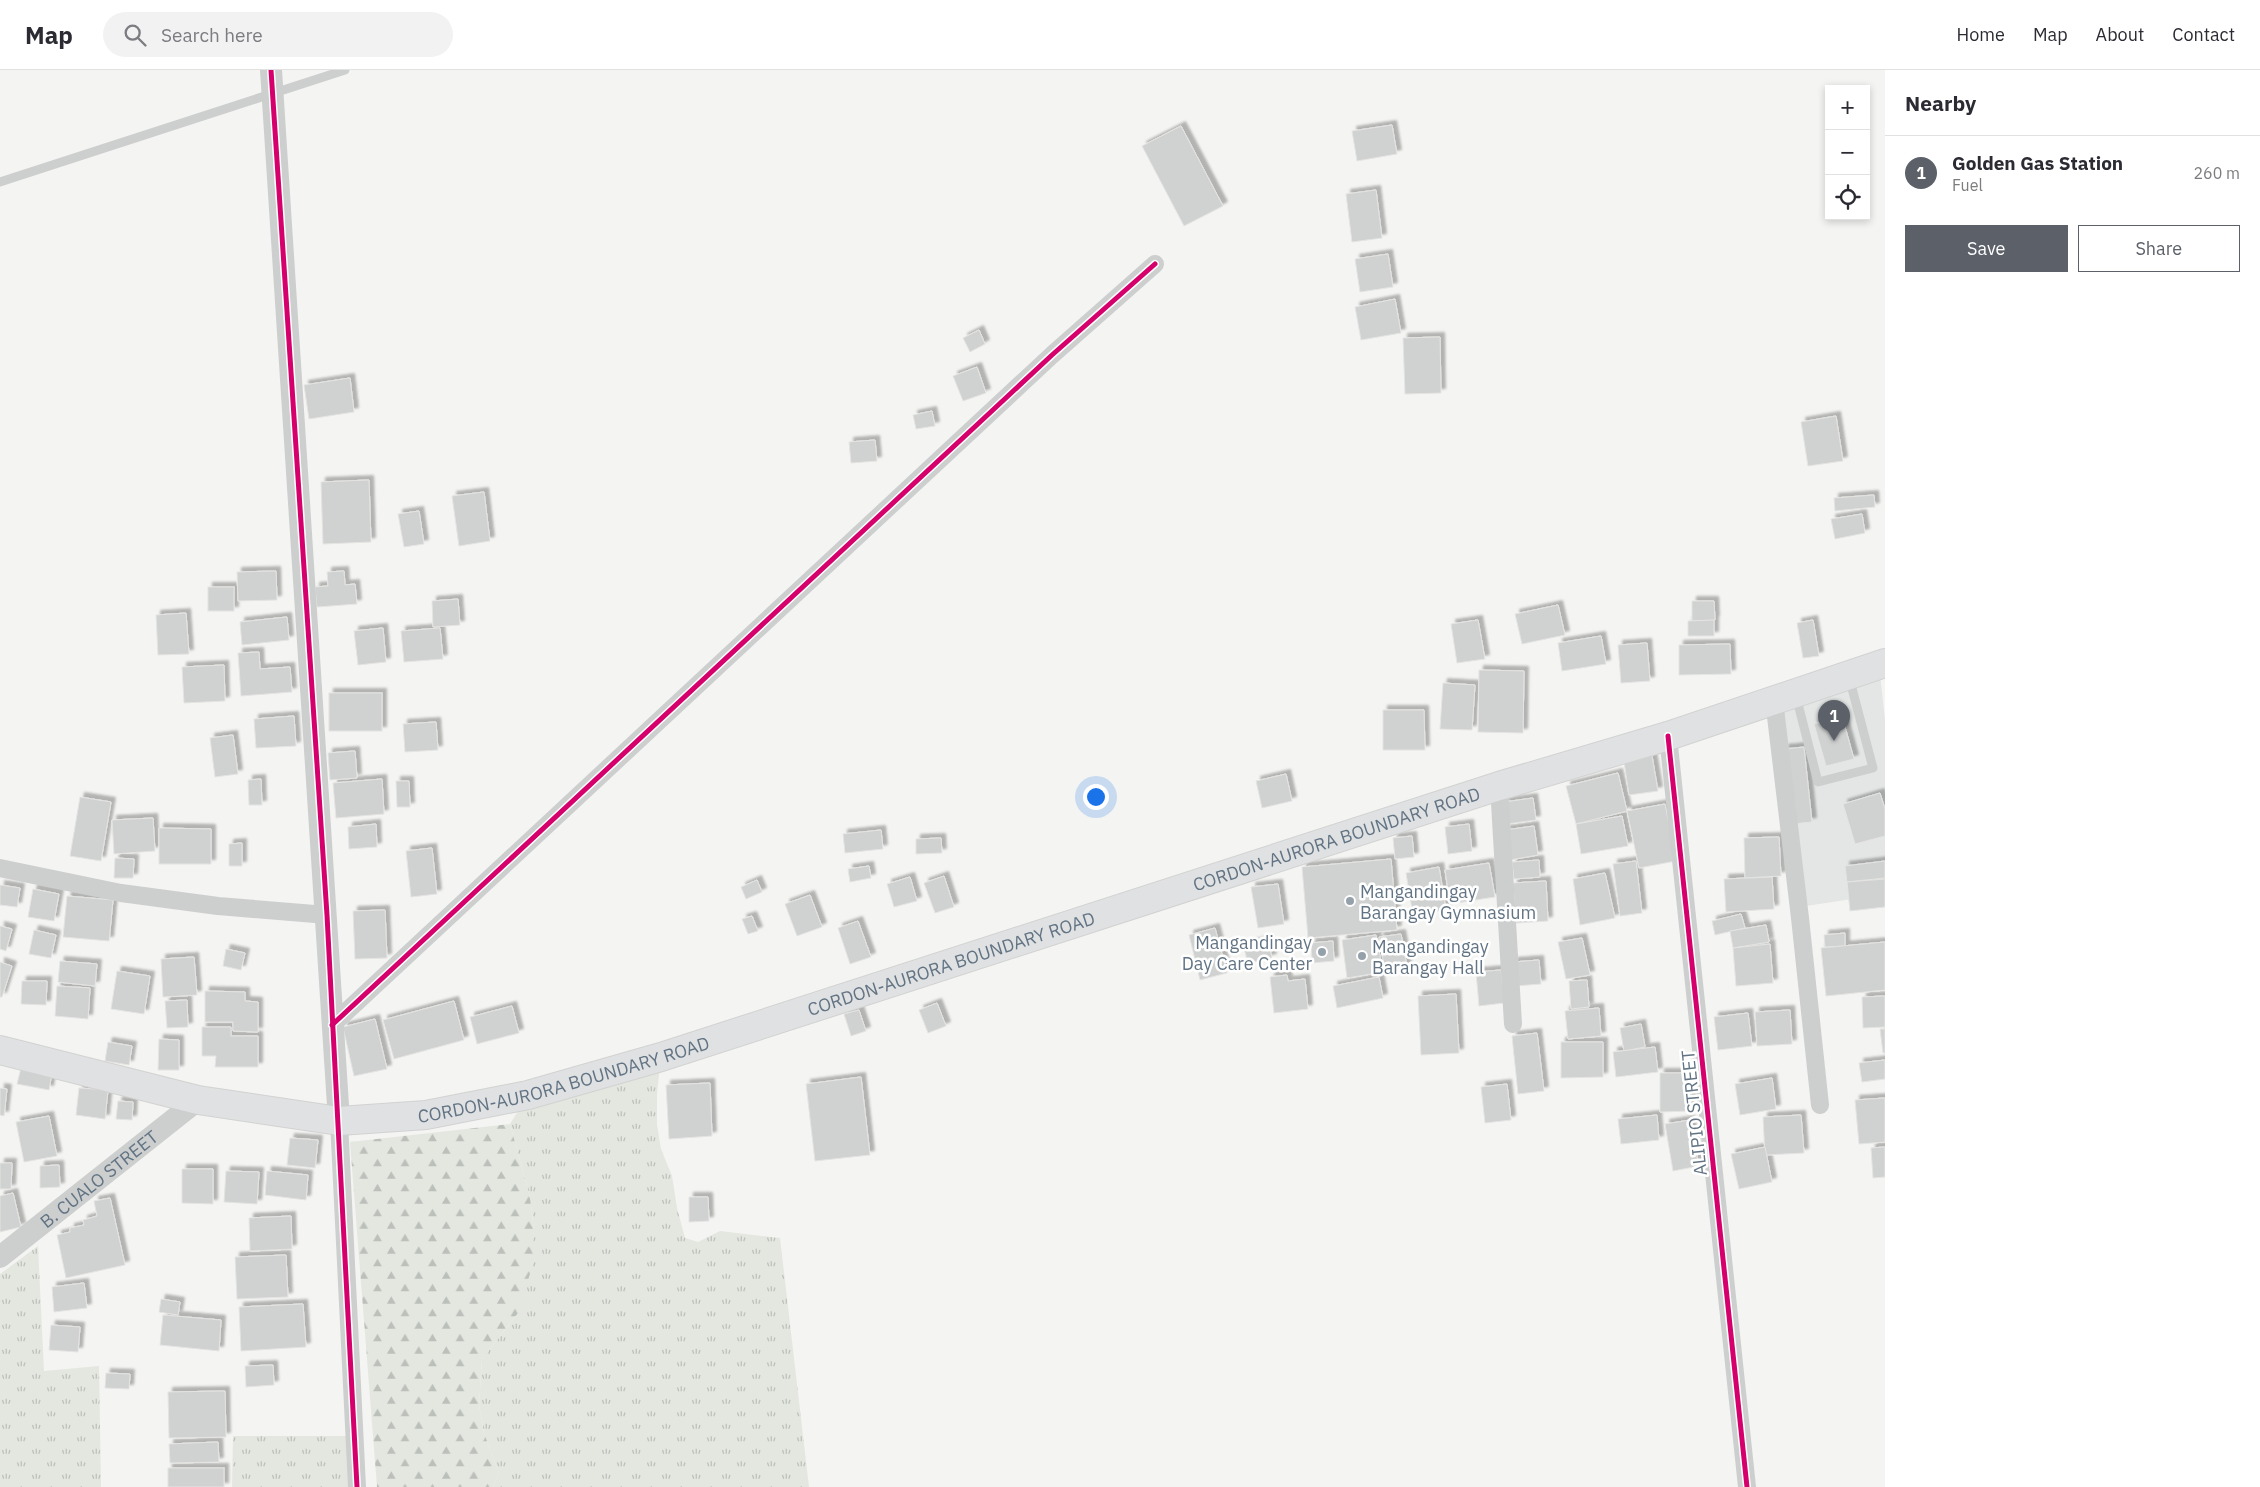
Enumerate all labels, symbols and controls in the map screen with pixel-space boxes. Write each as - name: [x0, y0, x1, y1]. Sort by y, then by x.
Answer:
- search box: [103, 12, 453, 57]
- text: Map: [25, 19, 73, 51]
- icon: search: [121, 21, 149, 49]
- text: Search here: [161, 23, 263, 47]
- text: Home: [1957, 23, 2005, 46]
- text: Map: [2033, 23, 2068, 46]
- text: About: [2096, 23, 2144, 46]
- text: Contact: [2172, 23, 2235, 46]
- map controls: [1825, 85, 1870, 220]
- button: +: [1825, 85, 1870, 130]
- text: Nearby: [1905, 89, 1976, 117]
- button: −: [1825, 130, 1870, 175]
- text: Golden Gas Station: [1952, 151, 2123, 175]
- text: 1: [1916, 163, 1926, 183]
- text: 260 m: [2193, 163, 2240, 183]
- button: locate: [1825, 175, 1870, 220]
- text: Fuel: [1952, 175, 1983, 195]
- button: Save: [1905, 225, 2068, 272]
- button: Share: [2078, 225, 2240, 272]
- pin: 1: [1818, 700, 1850, 741]
- street label: CORDON-AURORA BOUNDARY ROAD: [1190, 781, 1483, 896]
- your location: [1083, 784, 1109, 810]
- place label: Mangandingay Barangay Gymnasium: [1360, 880, 1536, 924]
- marker: Mangandingay Barangay Gymnasium: [1344, 895, 1356, 907]
- street label: CORDON-AURORA BOUNDARY ROAD: [804, 906, 1098, 1020]
- place label: Mangandingay Day Care Center: [1182, 931, 1312, 975]
- place label: Mangandingay Barangay Hall: [1372, 935, 1489, 979]
- marker: Mangandingay Day Care Center: [1316, 946, 1328, 958]
- marker: Mangandingay Barangay Hall: [1356, 950, 1368, 962]
- street label: CORDON-AURORA BOUNDARY ROAD: [417, 1031, 712, 1127]
- street label: ALIPIO STREET: [1676, 1049, 1712, 1177]
- street label: B. CUALO STREET: [35, 1125, 162, 1233]

